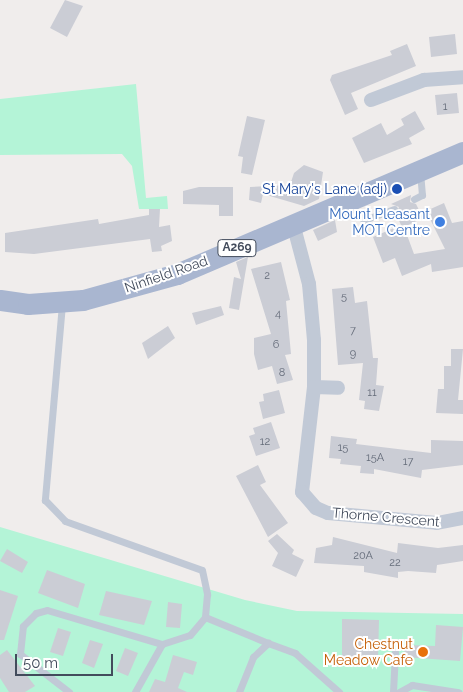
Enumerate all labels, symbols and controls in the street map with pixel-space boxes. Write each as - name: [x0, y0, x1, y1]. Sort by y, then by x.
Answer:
- house number: 1: [443, 100, 447, 114]
- place label: St Mary's Lane (adj): [262, 181, 387, 197]
- marker: St Mary's Lane (adj): [391, 183, 403, 195]
- place label: Mount Pleasant MOT Centre: [329, 206, 430, 238]
- marker: Mount Pleasant MOT Centre: [434, 216, 446, 228]
- road number: A269: [217, 238, 257, 258]
- street label: Ninfield Road: [122, 252, 210, 296]
- house number: 2: [264, 269, 270, 283]
- house number: 5: [341, 290, 347, 304]
- house number: 4: [275, 307, 281, 321]
- house number: 7: [350, 324, 356, 338]
- house number: 6: [273, 338, 279, 352]
- house number: 9: [350, 347, 356, 361]
- house number: 8: [279, 366, 285, 380]
- house number: 11: [367, 386, 377, 400]
- house number: 12: [260, 435, 270, 449]
- house number: 15: [338, 441, 348, 455]
- house number: 15A: [366, 451, 384, 465]
- house number: 17: [403, 455, 413, 469]
- street label: Thorne Crescent: [332, 504, 440, 530]
- house number: 20A: [353, 549, 373, 563]
- house number: 22: [389, 556, 401, 570]
- place label: Chestnut Meadow Cafe: [323, 636, 413, 669]
- scale bar: [18, 644, 115, 676]
- marker: Chestnut Meadow Cafe: [417, 646, 429, 658]
- text: 50 m: [23, 654, 58, 672]

